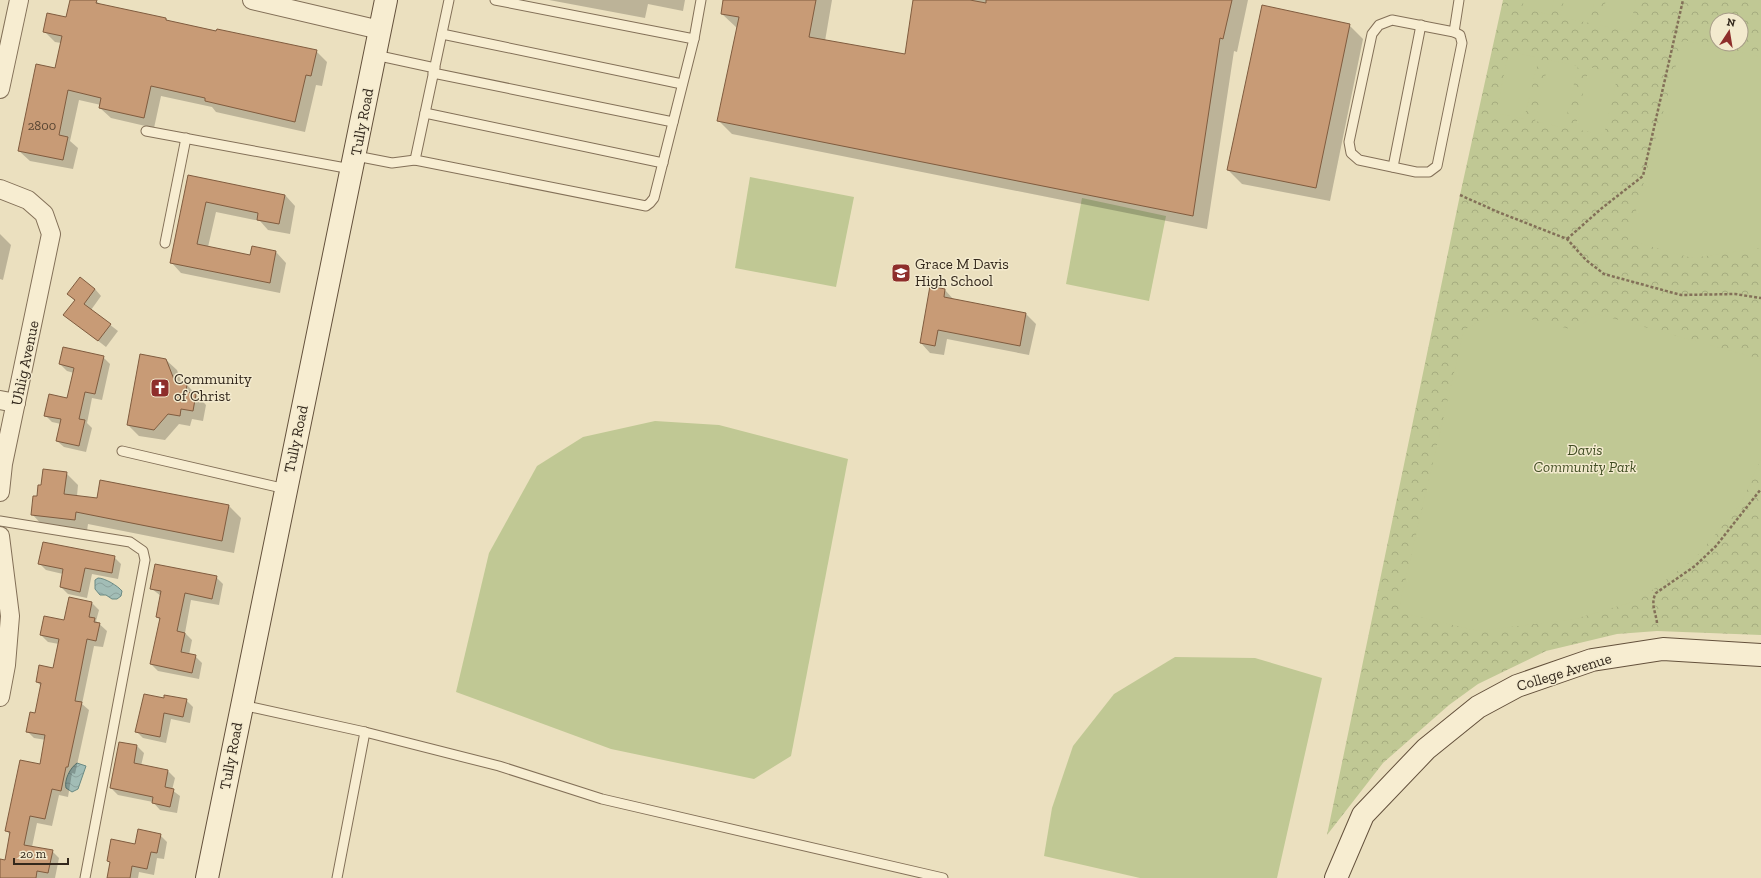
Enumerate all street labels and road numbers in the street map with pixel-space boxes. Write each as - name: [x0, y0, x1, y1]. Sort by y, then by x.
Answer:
- street label: Tully Road: [347, 86, 378, 157]
- street label: Uhlig Avenue: [7, 319, 43, 407]
- street label: Tully Road: [280, 403, 312, 474]
- street label: College Avenue: [1514, 649, 1614, 695]
- street label: Tully Road: [216, 720, 247, 791]

